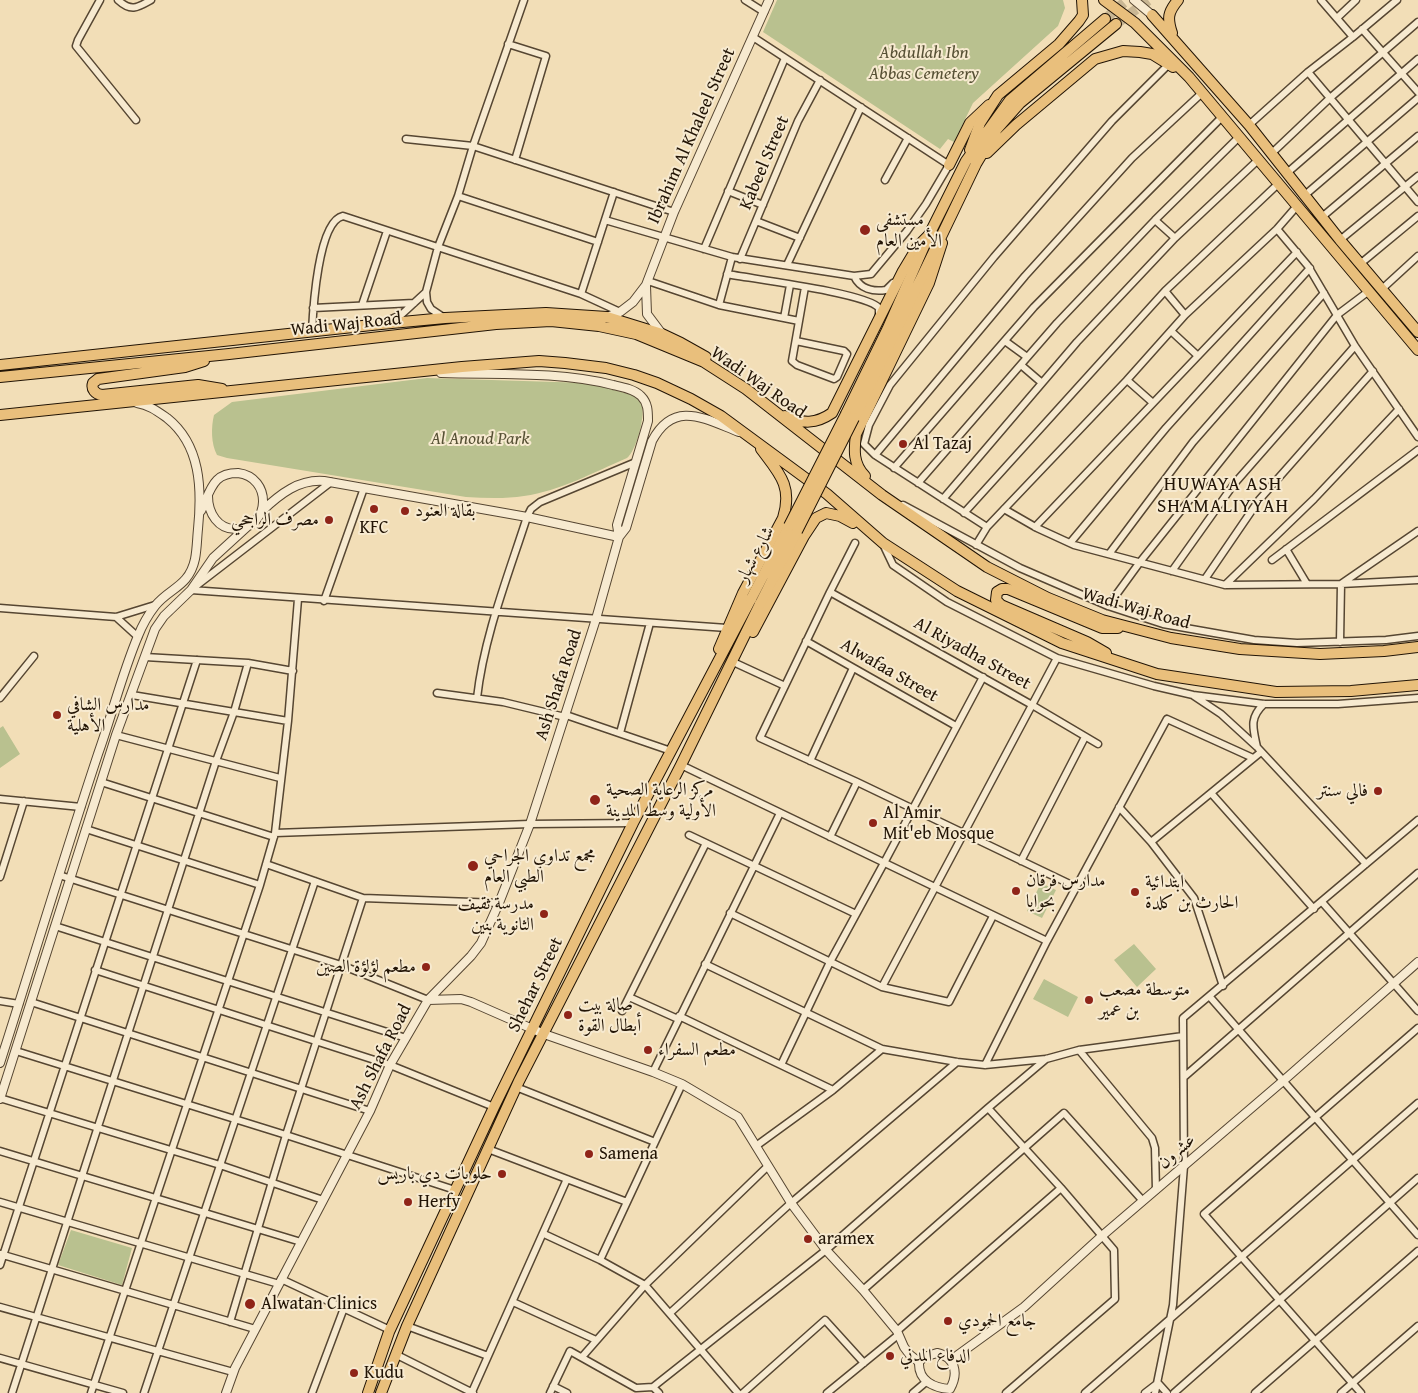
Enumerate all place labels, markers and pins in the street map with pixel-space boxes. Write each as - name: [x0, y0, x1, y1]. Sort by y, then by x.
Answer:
- place label: مستشفى الأمين العام: [876, 209, 942, 252]
- marker: مستشفى الأمين العام: [858, 223, 872, 237]
- place label: Al Tazaj: [913, 433, 972, 455]
- marker: Al Tazaj: [897, 438, 909, 450]
- place label: بقالة العنود: [415, 500, 475, 522]
- marker: KFC: [368, 503, 380, 515]
- marker: بقالة العنود: [399, 505, 411, 517]
- place label: مصرف الراجحي: [231, 509, 319, 531]
- marker: مصرف الراجحي: [323, 514, 335, 526]
- place label: KFC: [359, 517, 389, 539]
- place label: مدارس الشافي الأهلية: [67, 694, 150, 736]
- marker: مدارس الشافي الأهلية: [51, 709, 63, 721]
- place label: مركز الرعاية الصحية الأولية وسط المدينة: [606, 779, 716, 822]
- place label: فالي سنتر: [1317, 780, 1368, 802]
- marker: فالي سنتر: [1372, 785, 1384, 797]
- marker: مركز الرعاية الصحية الأولية وسط المدينة: [588, 793, 602, 807]
- place label: Al Amir Mit'eb Mosque: [883, 802, 994, 844]
- marker: Al Amir Mit'eb Mosque: [867, 817, 879, 829]
- place label: مجمع تداوي الجراحي الطبي العام: [484, 845, 596, 888]
- marker: مجمع تداوي الجراحي الطبي العام: [466, 859, 480, 873]
- place label: مدارس فرقان بحوايا: [1026, 870, 1106, 912]
- place label: ابتدائية الحارث بن كلدة: [1145, 871, 1238, 914]
- marker: مدارس فرقان بحوايا: [1010, 885, 1022, 897]
- marker: ابتدائية الحارث بن كلدة: [1129, 886, 1141, 898]
- place label: مدرسة ثقيف الثانوية بنين: [458, 893, 534, 936]
- marker: مدرسة ثقيف الثانوية بنين: [538, 908, 550, 920]
- place label: مطعم لؤلؤة الصين: [316, 956, 416, 978]
- marker: مطعم لؤلؤة الصين: [420, 961, 432, 973]
- place label: متوسطة مصعب بن عمير: [1099, 979, 1190, 1022]
- place label: صالة بيت أبطال القوة: [578, 994, 641, 1036]
- marker: متوسطة مصعب بن عمير: [1083, 994, 1095, 1006]
- marker: صالة بيت أبطال القوة: [562, 1009, 574, 1021]
- place label: مطعم السفراء: [658, 1039, 736, 1061]
- marker: مطعم السفراء: [642, 1044, 654, 1056]
- place label: Samena: [599, 1143, 658, 1165]
- marker: Samena: [583, 1148, 595, 1160]
- place label: حلويات دي باريس: [377, 1163, 492, 1185]
- marker: حلويات دي باريس: [496, 1168, 508, 1180]
- place label: Herfy: [418, 1191, 461, 1213]
- marker: Herfy: [402, 1196, 414, 1208]
- place label: aramex: [818, 1228, 874, 1250]
- marker: aramex: [802, 1233, 814, 1245]
- place label: Alwatan Clinics: [261, 1293, 377, 1315]
- marker: Alwatan Clinics: [243, 1297, 257, 1311]
- place label: جامع الحمودي: [958, 1310, 1037, 1332]
- marker: جامع الحمودي: [942, 1315, 954, 1327]
- place label: الدفاع المدني: [900, 1345, 970, 1367]
- marker: الدفاع المدني: [884, 1350, 896, 1362]
- place label: Kudu: [364, 1362, 404, 1384]
- marker: Kudu: [348, 1367, 360, 1379]

